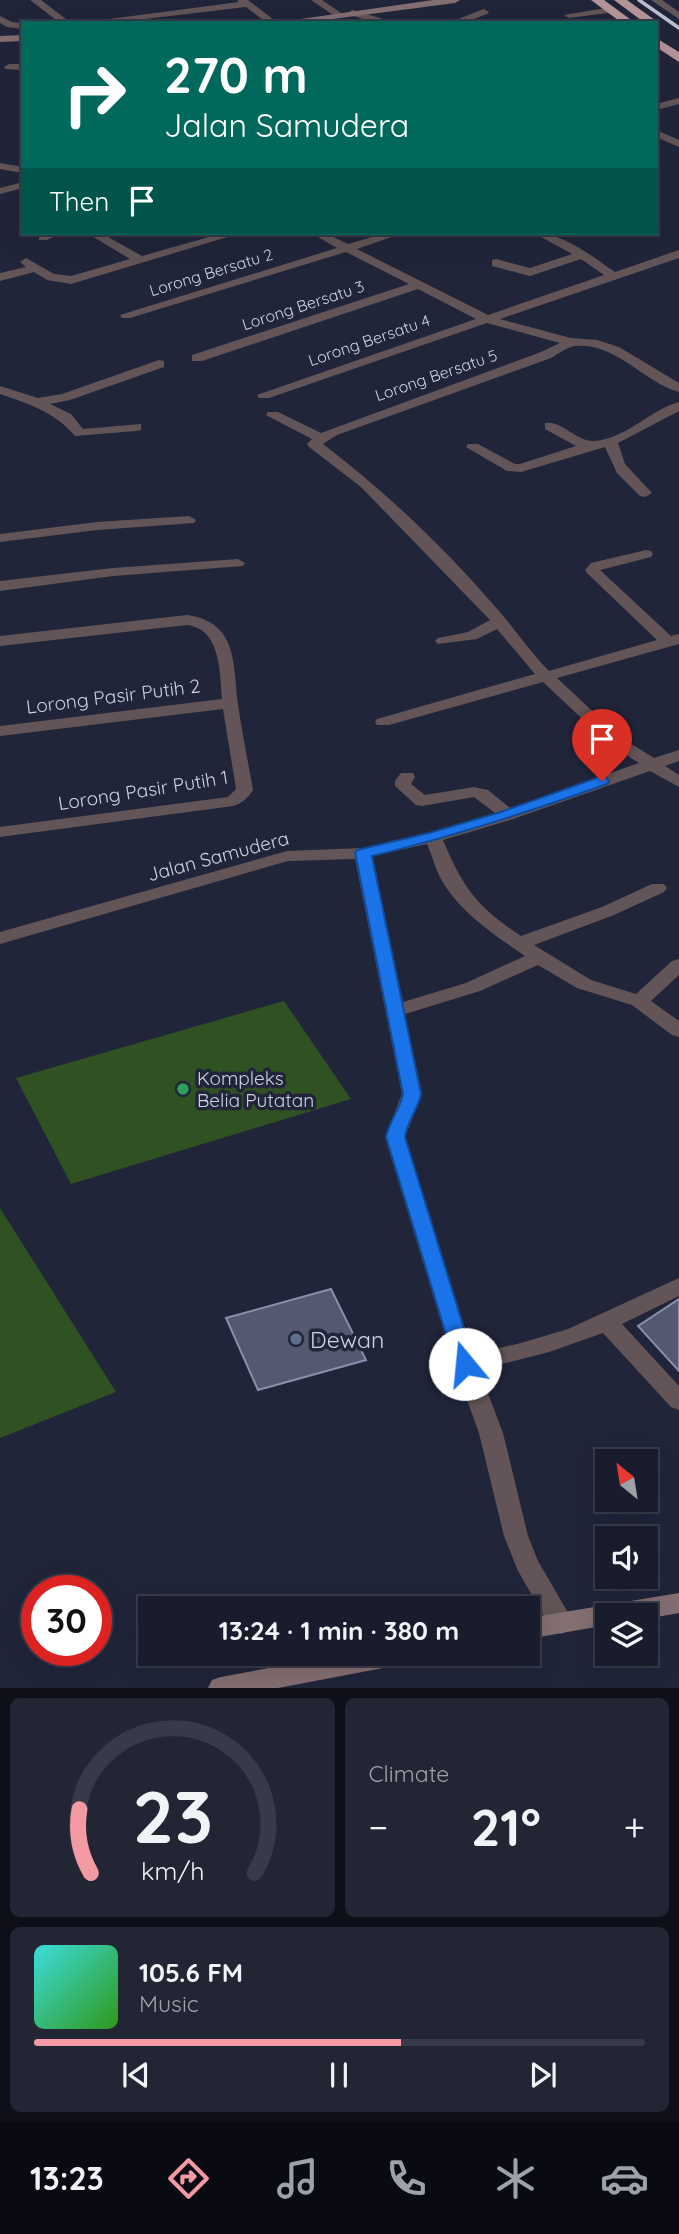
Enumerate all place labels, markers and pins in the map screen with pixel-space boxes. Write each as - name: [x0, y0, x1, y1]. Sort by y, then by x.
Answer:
- pin: [572, 709, 632, 781]
- place label: Kompleks Belia Putatan: [197, 1066, 314, 1112]
- marker: Kompleks Belia Putatan: [175, 1081, 191, 1097]
- place label: Dewan: [310, 1325, 384, 1354]
- marker: Dewan: [288, 1331, 304, 1347]

